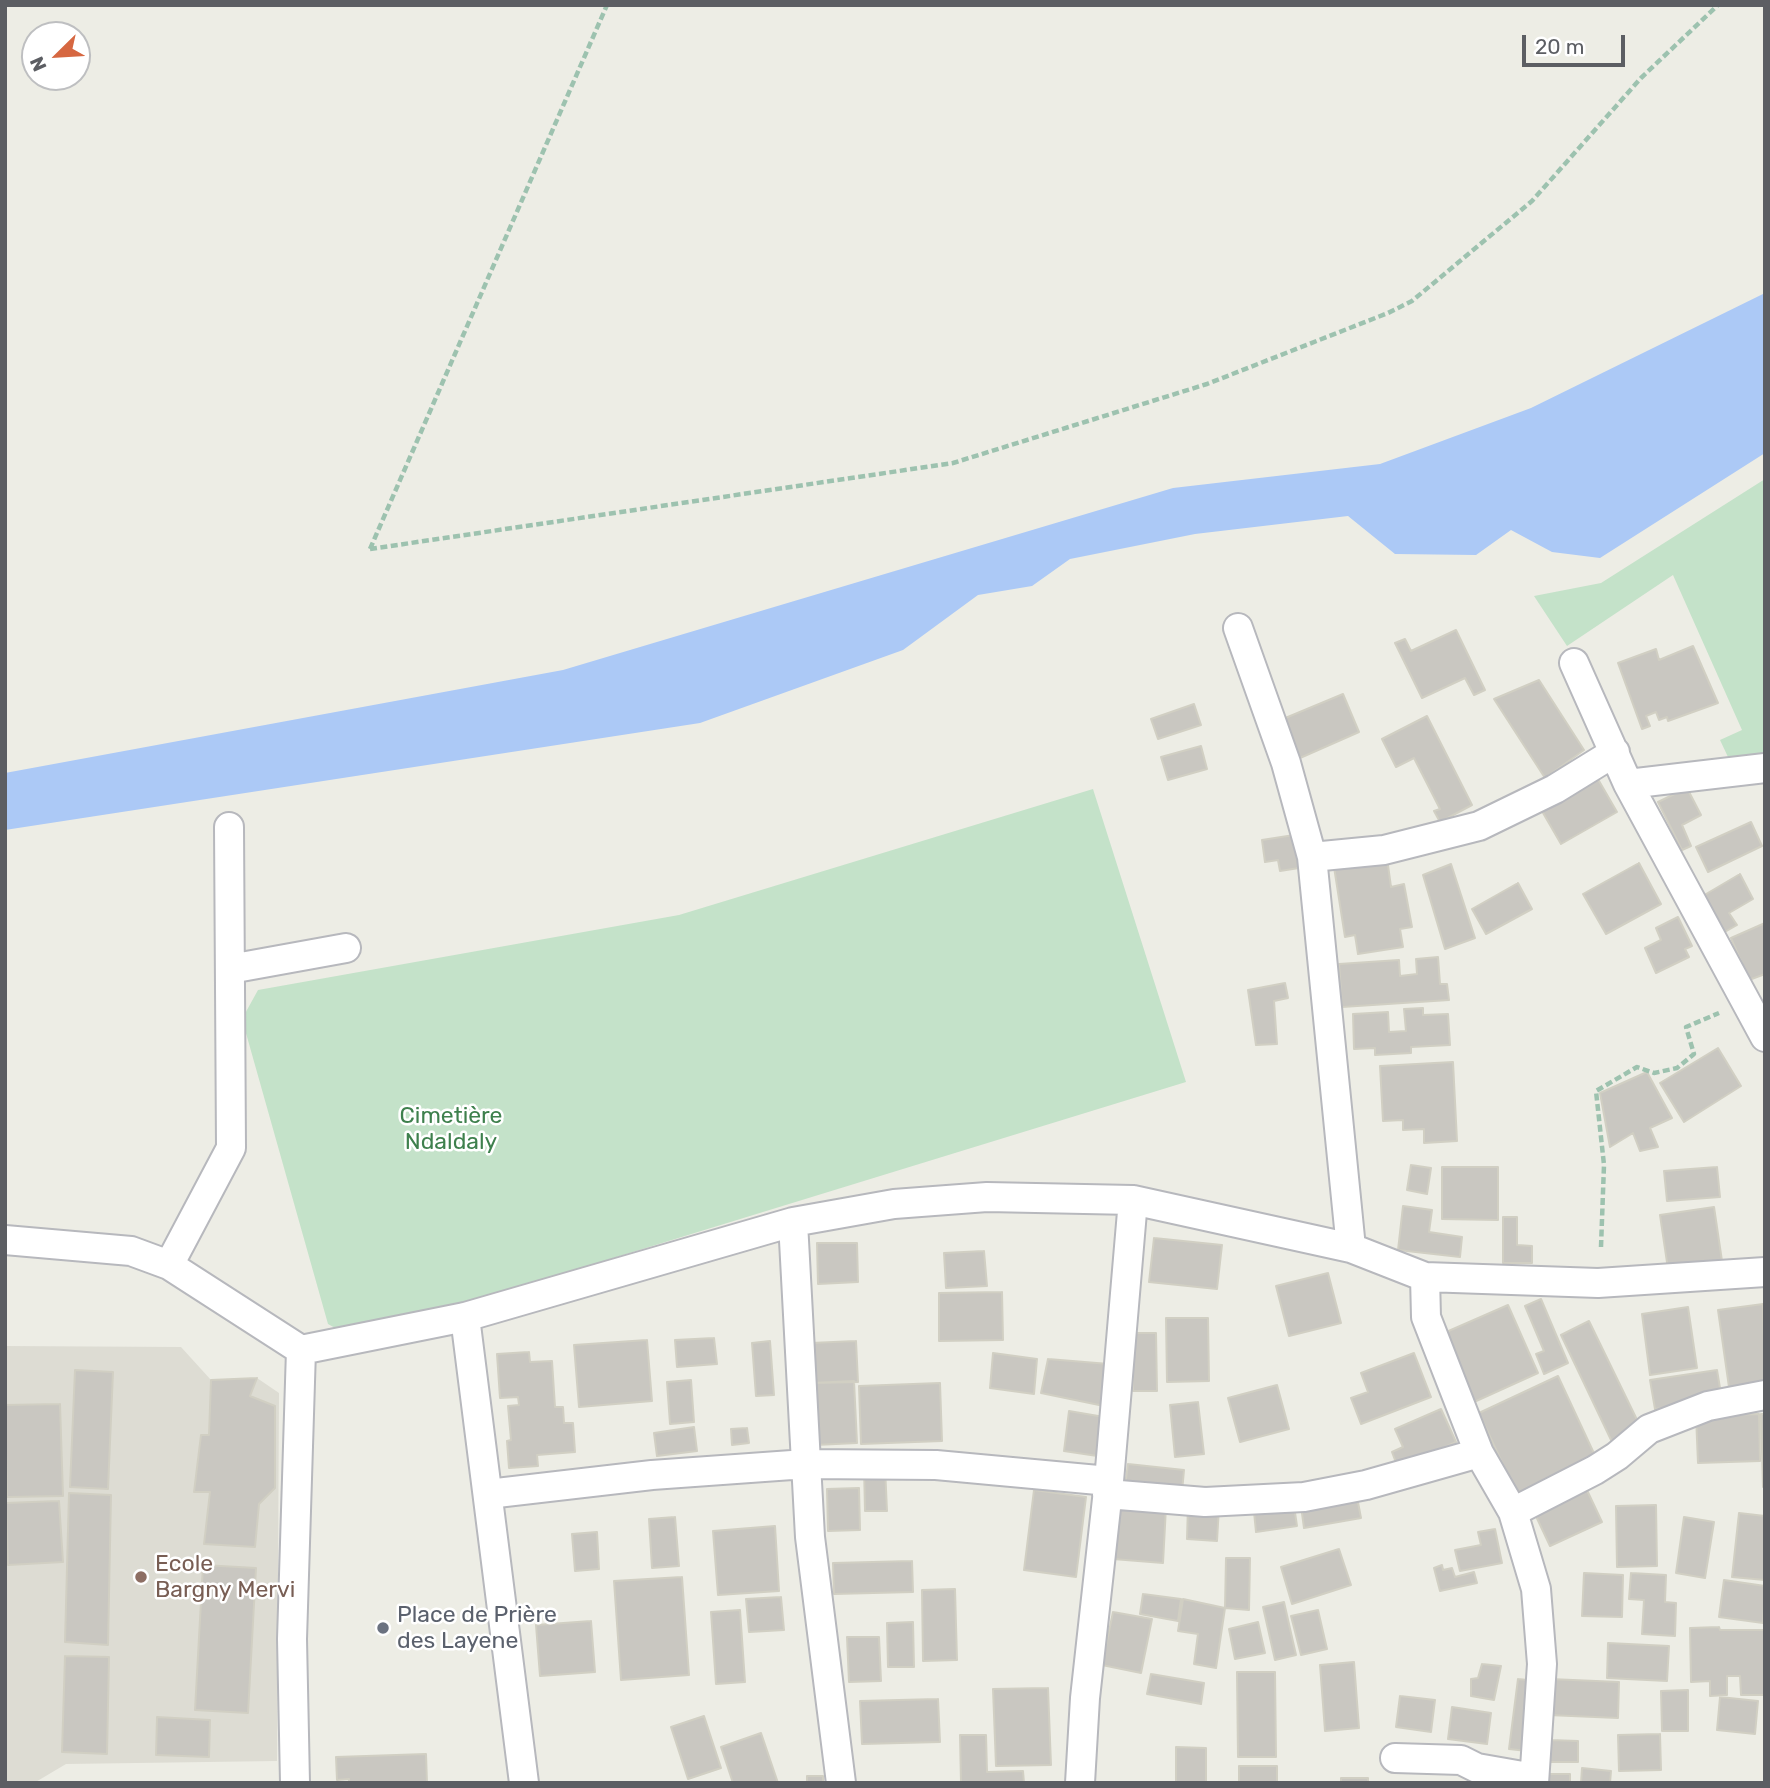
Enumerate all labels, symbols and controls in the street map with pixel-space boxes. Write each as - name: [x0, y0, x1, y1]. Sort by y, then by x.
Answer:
- north arrow: [21, 21, 91, 91]
- scale bar: [1525, 21, 1628, 65]
- text: 20 m: [1535, 34, 1584, 59]
- text: N: [25, 53, 51, 75]
- park label: Cimetière Ndaldaly: [400, 1102, 502, 1156]
- place label: Ecole Bargny Mervi: [155, 1550, 295, 1604]
- marker: Ecole Bargny Mervi: [133, 1569, 149, 1585]
- place label: Place de Prière des Layene: [397, 1601, 557, 1655]
- marker: Place de Prière des Layene: [375, 1620, 391, 1636]

